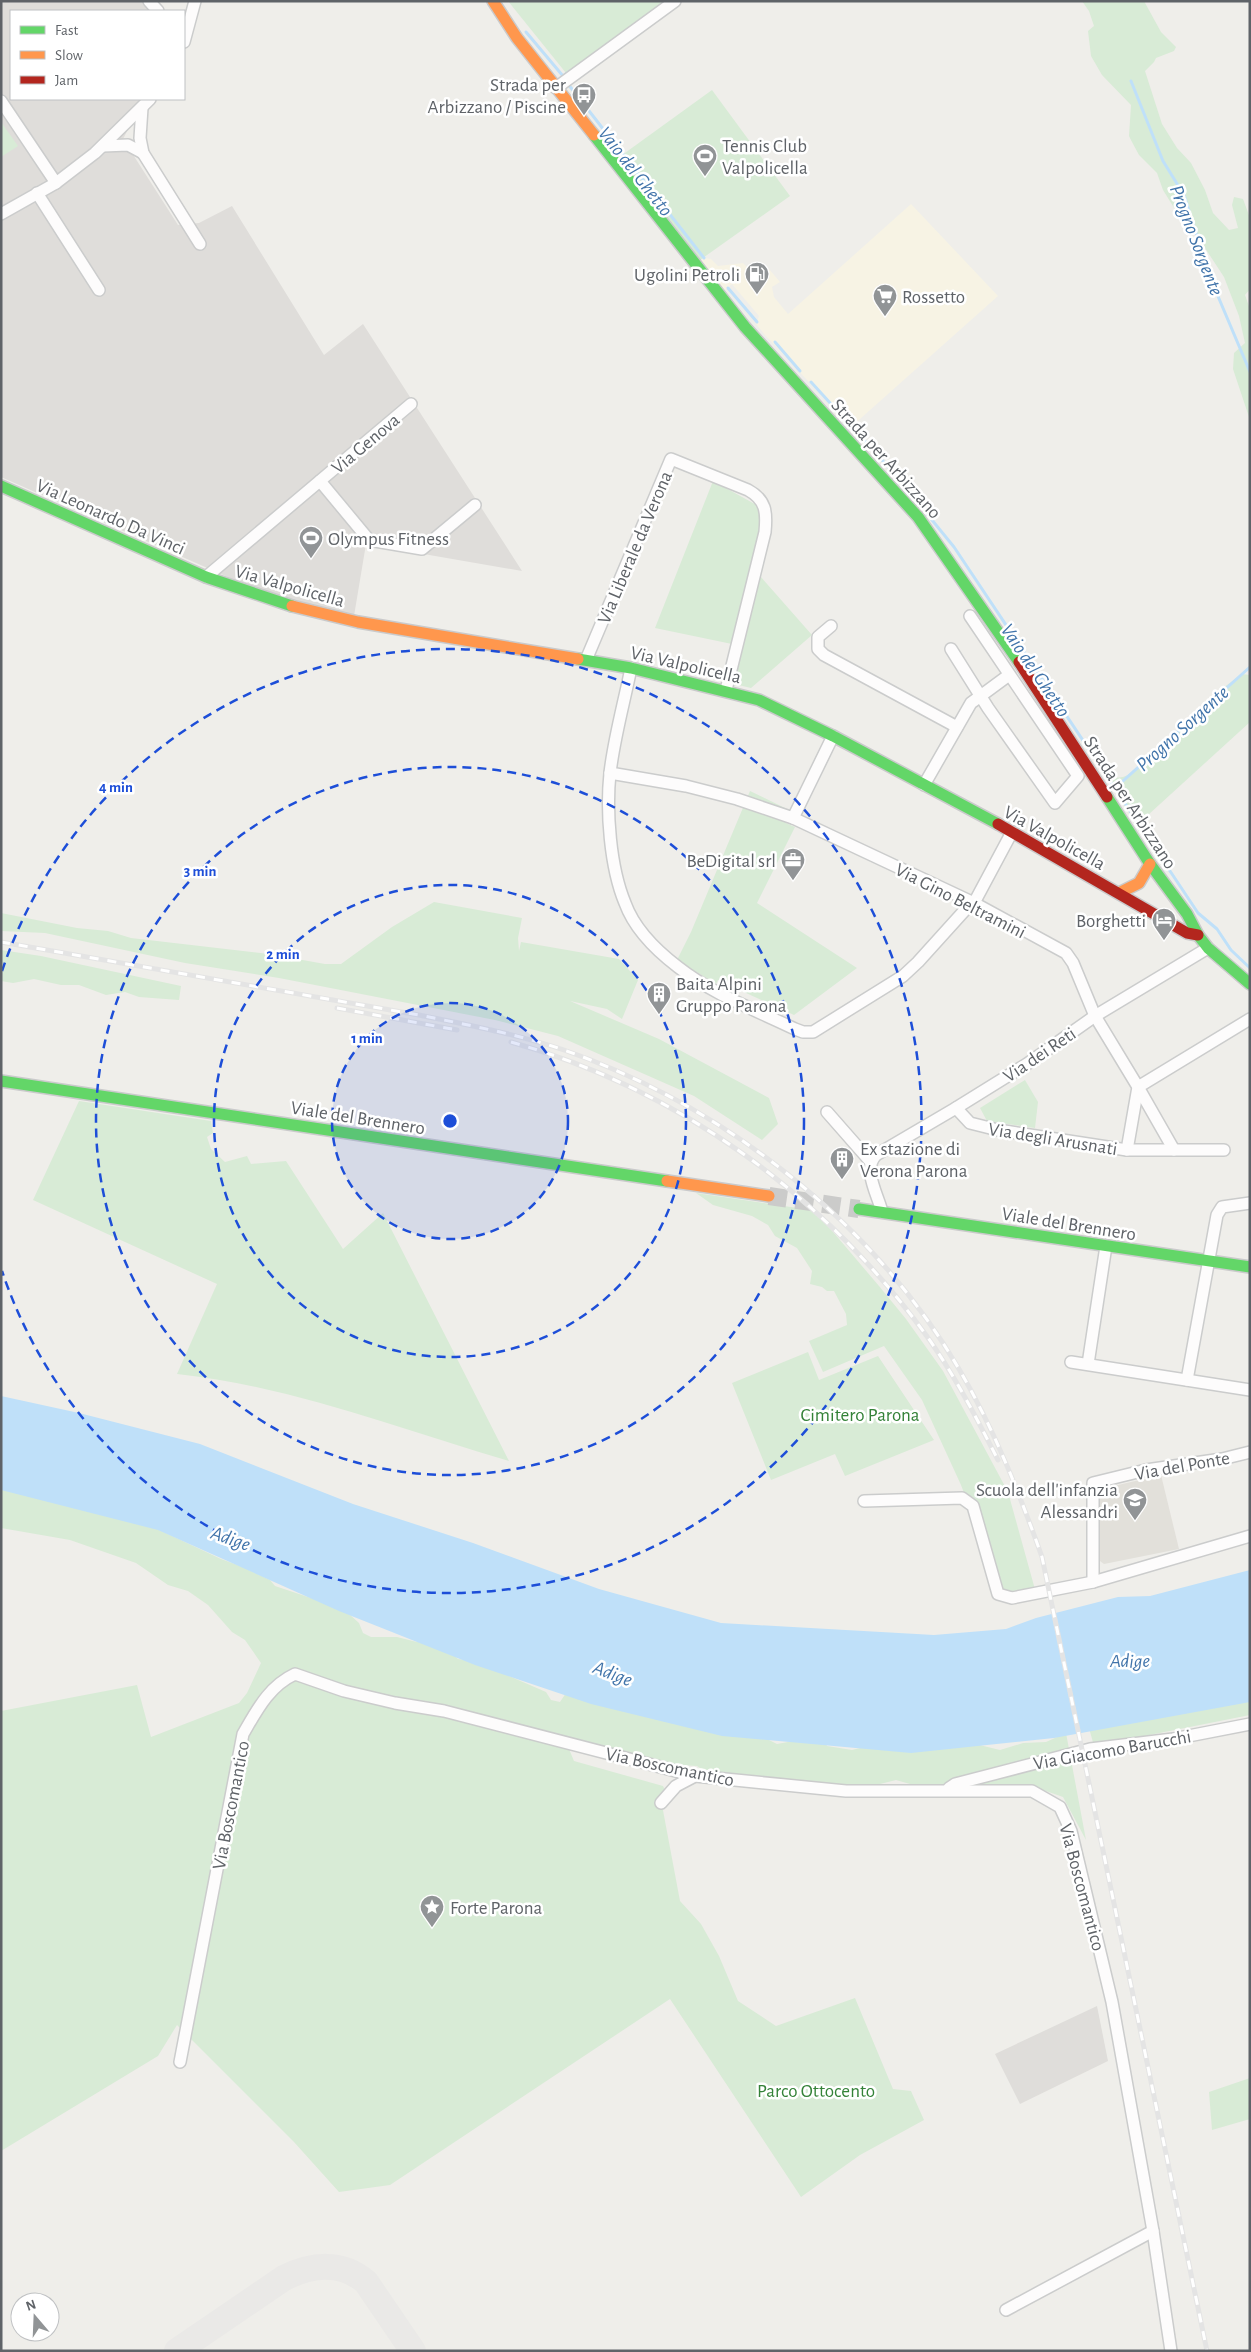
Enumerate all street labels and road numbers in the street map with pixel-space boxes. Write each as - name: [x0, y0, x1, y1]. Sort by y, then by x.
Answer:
- street label: Strada per Arbizzano: [827, 395, 944, 523]
- street label: Via Genova: [328, 410, 404, 478]
- street label: Via Liberale da Verona: [595, 468, 676, 627]
- street label: Via Leonardo Da Vinci: [33, 476, 188, 559]
- street label: Via Valpolicella: [233, 562, 347, 611]
- street label: Via Valpolicella: [629, 644, 743, 687]
- street label: Strada per Arbizzano: [1080, 733, 1180, 873]
- street label: Via Valpolicella: [1000, 803, 1108, 874]
- street label: Via Gino Beltramini: [892, 860, 1029, 942]
- street label: Via dei Reti: [1000, 1024, 1079, 1086]
- street label: Viale del Brennero: [289, 1098, 426, 1138]
- street label: Via degli Arusnati: [987, 1120, 1119, 1159]
- street label: Viale del Brennero: [1000, 1204, 1137, 1244]
- street label: Via del Ponte: [1133, 1449, 1231, 1484]
- street label: Via Giacomo Barucchi: [1032, 1727, 1193, 1774]
- street label: Via Boscomantico: [210, 1739, 253, 1871]
- street label: Via Boscomantico: [604, 1745, 736, 1790]
- street label: Via Boscomantico: [1055, 1822, 1108, 1953]

